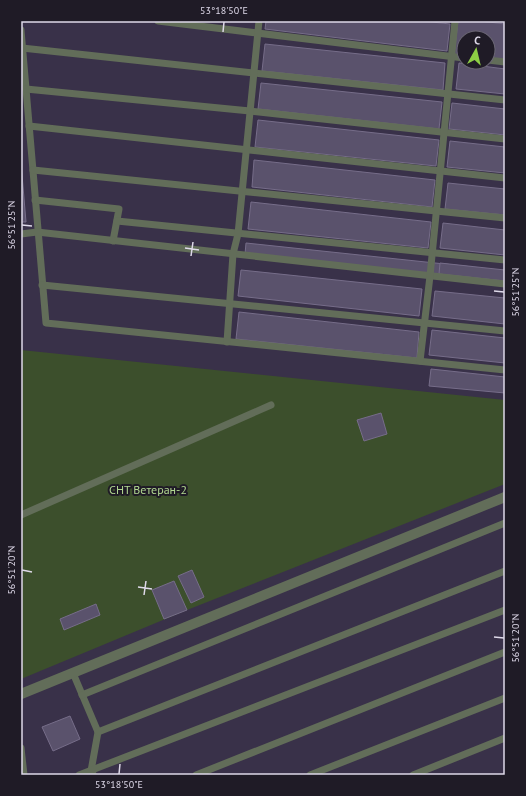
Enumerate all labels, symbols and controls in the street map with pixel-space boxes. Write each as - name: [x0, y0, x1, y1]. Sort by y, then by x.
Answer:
- text: 53°18'50"E: [200, 4, 248, 17]
- north arrow: [456, 30, 496, 70]
- text: С: [473, 33, 481, 47]
- text: 56°51'25"N: [5, 200, 18, 250]
- text: 56°51'25"N: [509, 267, 522, 317]
- park label: СНТ Ветеран-2: [109, 482, 187, 497]
- text: 56°51'20"N: [5, 545, 18, 595]
- text: 56°51'20"N: [509, 613, 522, 663]
- text: 53°18'50"E: [95, 778, 143, 791]

